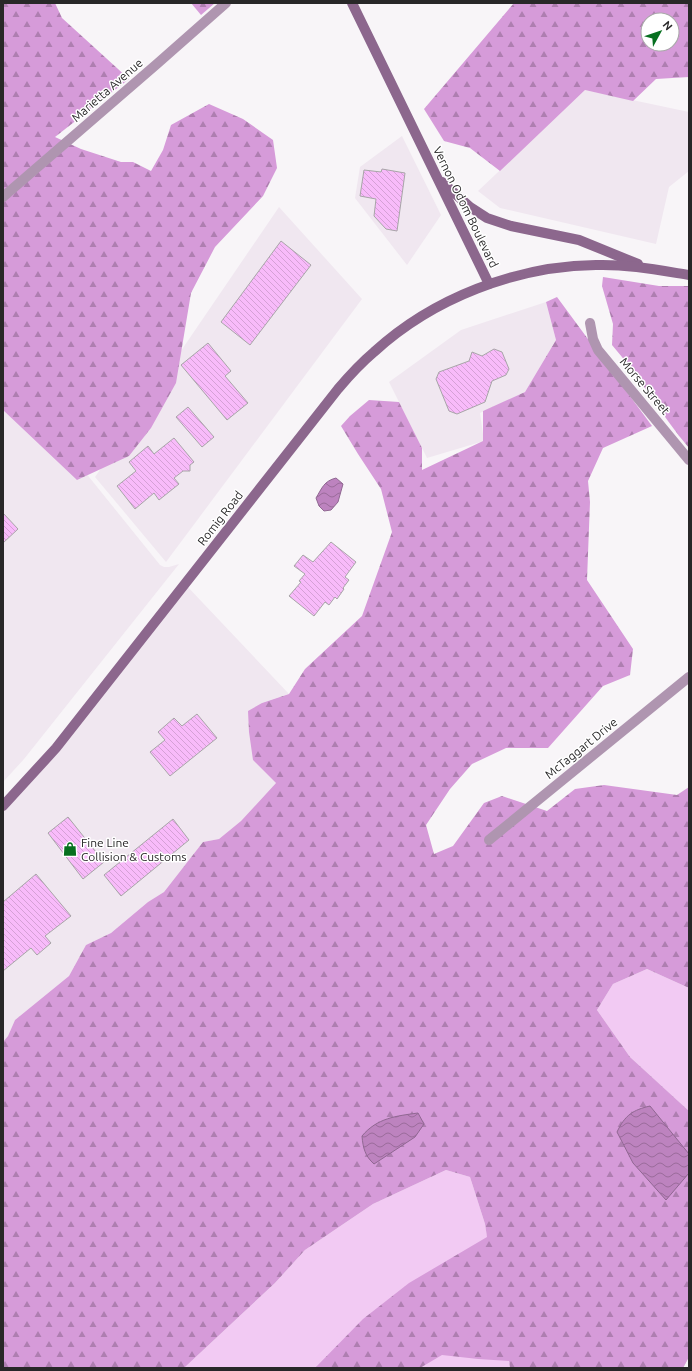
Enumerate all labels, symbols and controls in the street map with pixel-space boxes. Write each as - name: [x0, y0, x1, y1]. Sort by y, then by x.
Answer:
- north arrow: [640, 12, 680, 52]
- text: N: [660, 19, 675, 33]
- street label: Marietta Avenue: [69, 56, 145, 124]
- street label: Vernon Odom Boulevard: [431, 144, 501, 270]
- street label: Morse Street: [617, 355, 673, 417]
- street label: Romig Road: [195, 488, 245, 548]
- street label: McTaggart Drive: [542, 715, 620, 781]
- place label: Fine Line Collision & Customs: [81, 836, 187, 863]
- shop icon: Fine Line Collision & Customs: [62, 841, 78, 857]

